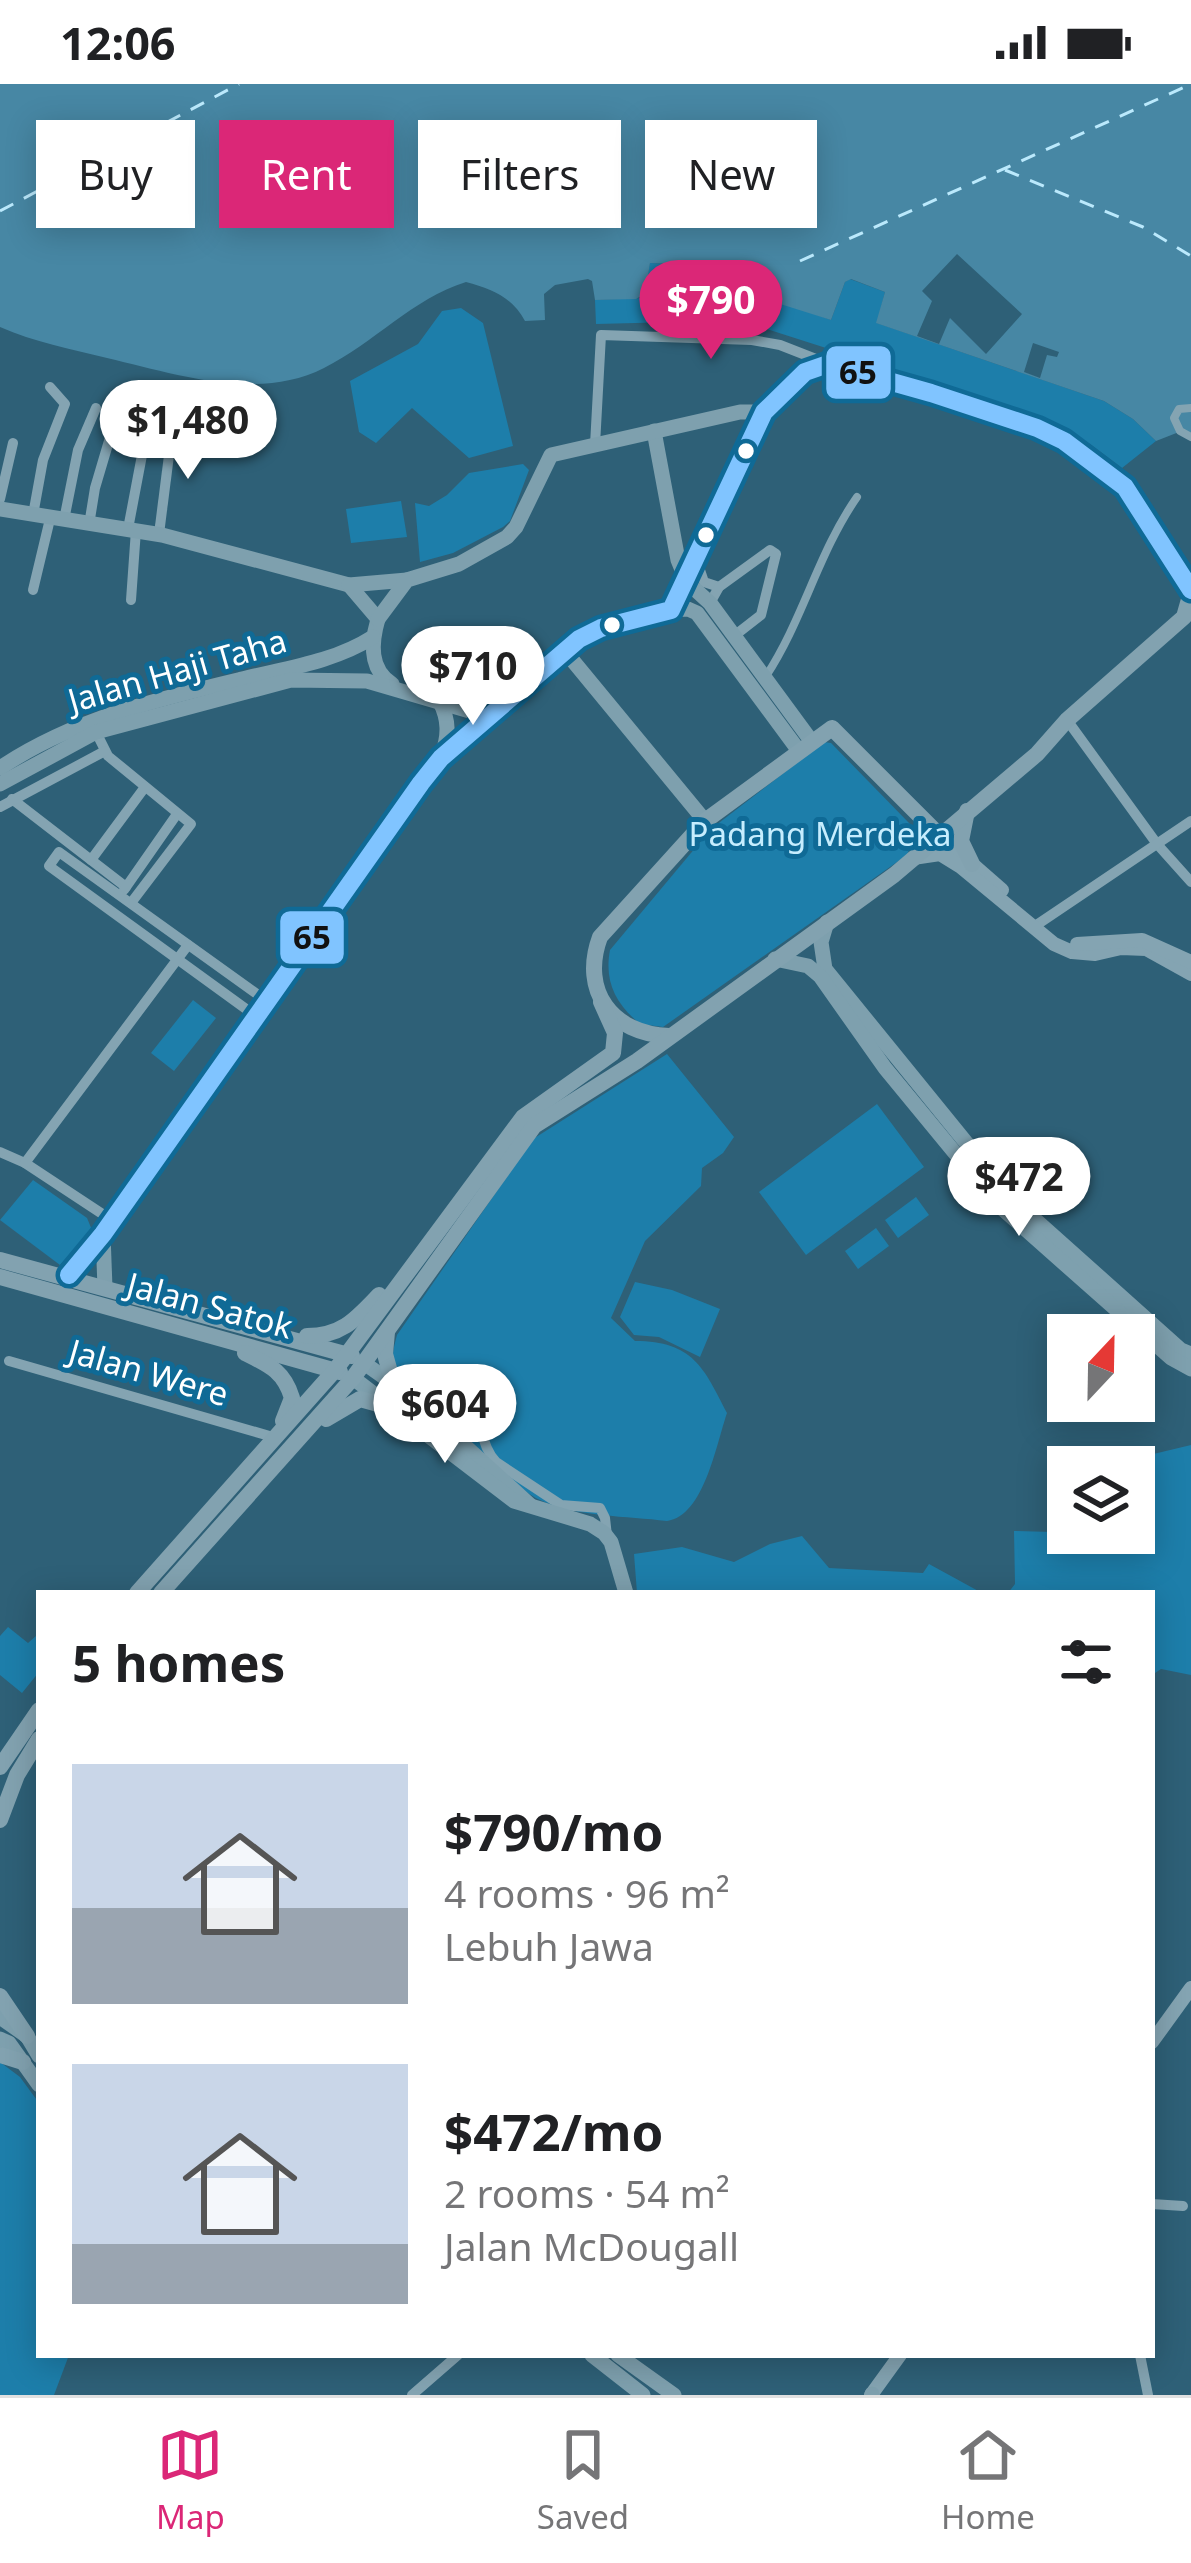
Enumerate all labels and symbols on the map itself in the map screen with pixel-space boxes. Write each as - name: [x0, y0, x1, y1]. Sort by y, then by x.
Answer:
- pin: $790: [640, 260, 782, 362]
- line badge: 65: [824, 344, 893, 401]
- text: 65: [839, 349, 877, 394]
- pin: $1,480: [90, 380, 286, 482]
- unlabelled marker: [735, 440, 757, 462]
- unlabelled marker: [695, 524, 717, 546]
- unlabelled marker: [601, 614, 623, 636]
- street label: Jalan Haji Taha: [60, 617, 291, 723]
- pin: $710: [402, 626, 544, 728]
- park label: Padang Merdeka: [688, 811, 952, 856]
- line badge: 65: [278, 909, 346, 966]
- text: 65: [293, 914, 331, 959]
- pin: $472: [948, 1137, 1090, 1239]
- street label: Jalan Satok: [119, 1261, 298, 1349]
- north arrow: [1047, 1314, 1155, 1422]
- street label: Jalan Were: [61, 1327, 234, 1416]
- pin: $604: [374, 1364, 516, 1466]

